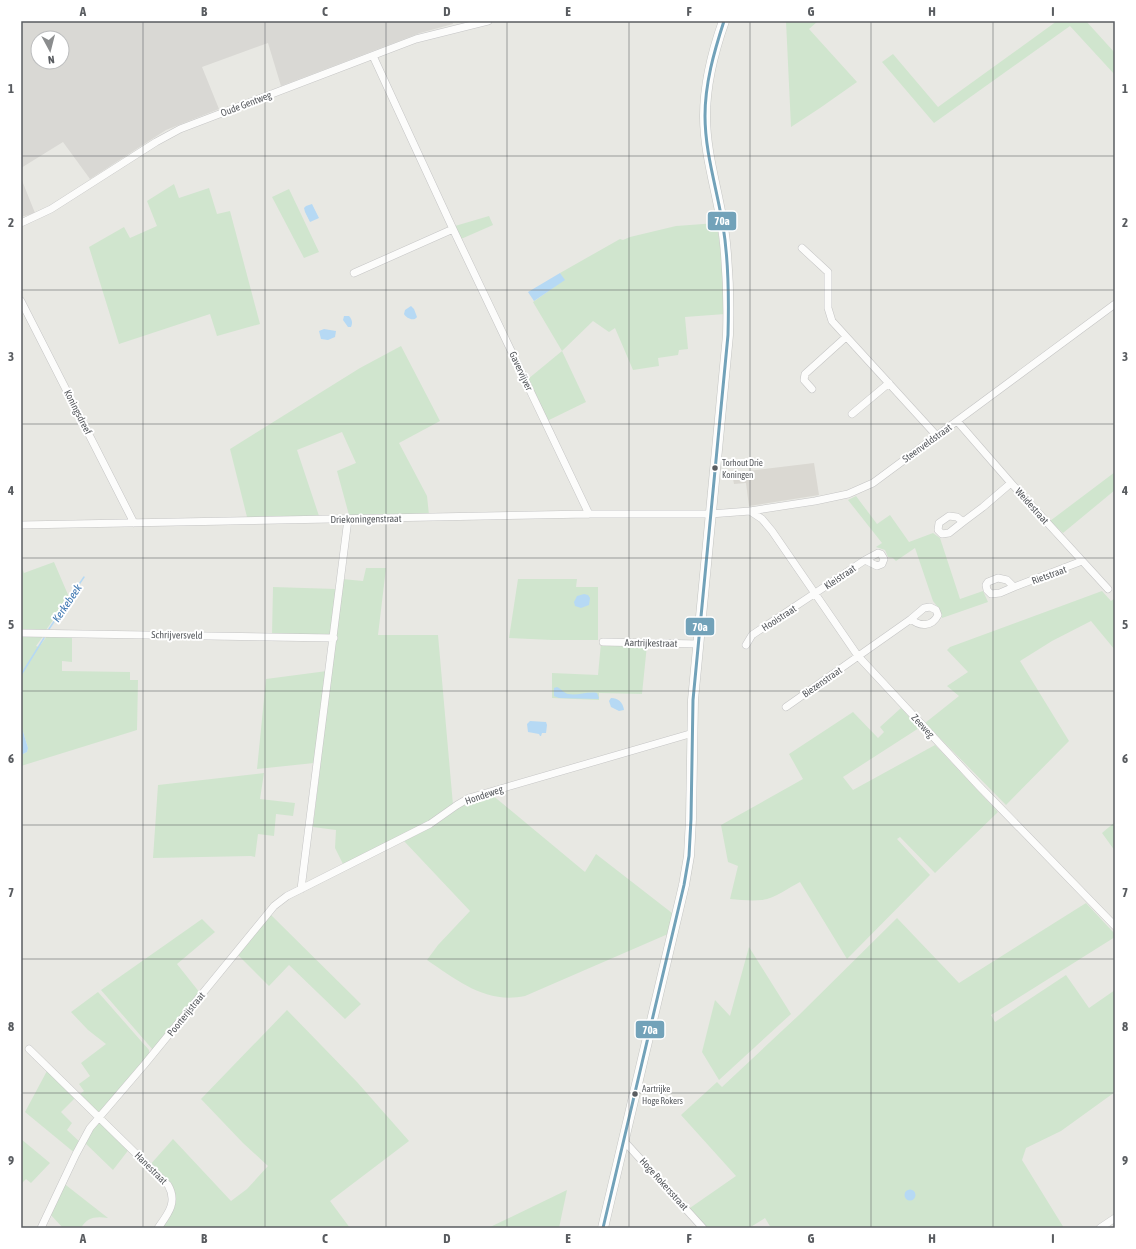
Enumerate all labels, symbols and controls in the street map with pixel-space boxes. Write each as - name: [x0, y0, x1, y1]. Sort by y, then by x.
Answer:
- text: A: [79, 4, 87, 19]
- text: B: [201, 4, 208, 19]
- text: C: [322, 4, 328, 19]
- text: D: [443, 4, 451, 19]
- text: E: [565, 4, 571, 19]
- text: F: [686, 4, 692, 19]
- text: G: [808, 4, 815, 19]
- text: H: [928, 4, 936, 19]
- text: I: [1051, 4, 1055, 19]
- north arrow: [30, 30, 70, 70]
- text: N: [47, 54, 55, 66]
- text: 1: [8, 81, 14, 96]
- text: 1: [1122, 81, 1128, 96]
- street label: Oude Gentweg: [219, 89, 274, 119]
- line badge: 70a: [707, 211, 737, 231]
- text: 2: [8, 215, 14, 230]
- text: 70a: [714, 215, 730, 227]
- text: 2: [1122, 215, 1128, 230]
- text: 3: [8, 349, 14, 364]
- text: 3: [1122, 349, 1128, 364]
- street label: Gavervijver: [507, 350, 535, 393]
- street label: Koningsdreef: [62, 388, 94, 436]
- street label: Steenveldstraat: [900, 421, 954, 465]
- place label: Torhout Drie Koningen: [722, 458, 763, 480]
- marker: Torhout Drie Koningen: [710, 463, 720, 473]
- text: 4: [7, 483, 14, 498]
- text: 4: [1121, 483, 1128, 498]
- street label: Weidestraat: [1013, 486, 1051, 526]
- street label: Driekoningenstraat: [330, 513, 402, 525]
- street label: Kleistraat: [822, 562, 858, 592]
- street label: Rietstraat: [1030, 564, 1068, 586]
- water label: Kerkebeek: [50, 582, 84, 624]
- street label: Hooistraat: [760, 603, 798, 633]
- text: 5: [8, 617, 14, 632]
- line badge: 70a: [685, 617, 715, 636]
- text: 5: [1122, 617, 1128, 632]
- text: 70a: [692, 621, 708, 633]
- street label: Schrijversveld: [151, 629, 203, 641]
- street label: Aartrijkestraat: [624, 637, 678, 649]
- street label: Biezenstraat: [800, 664, 844, 700]
- street label: Zeeweg: [909, 712, 937, 741]
- text: 6: [8, 751, 14, 766]
- text: 6: [1122, 751, 1128, 766]
- street label: Hondeweg: [464, 783, 505, 807]
- text: 7: [8, 885, 14, 900]
- text: 7: [1122, 885, 1128, 900]
- street label: Poorterijstraat: [165, 990, 207, 1038]
- text: 8: [8, 1019, 14, 1034]
- text: 8: [1122, 1019, 1128, 1034]
- line badge: 70a: [635, 1020, 665, 1039]
- text: 70a: [642, 1024, 658, 1036]
- place label: Aartrijke Hoge Rokers: [642, 1084, 683, 1106]
- marker: Aartrijke Hoge Rokers: [630, 1089, 640, 1099]
- street label: Hanestraat: [133, 1150, 170, 1187]
- text: 9: [8, 1153, 14, 1168]
- text: 9: [1122, 1153, 1128, 1168]
- street label: Hoge Rokersstraat: [638, 1156, 691, 1213]
- text: A: [79, 1231, 87, 1246]
- text: B: [201, 1231, 208, 1246]
- text: C: [322, 1231, 328, 1246]
- text: D: [443, 1231, 451, 1246]
- text: E: [565, 1231, 571, 1246]
- text: F: [686, 1231, 692, 1246]
- text: G: [808, 1231, 815, 1246]
- text: H: [928, 1231, 936, 1246]
- text: I: [1051, 1231, 1055, 1246]

